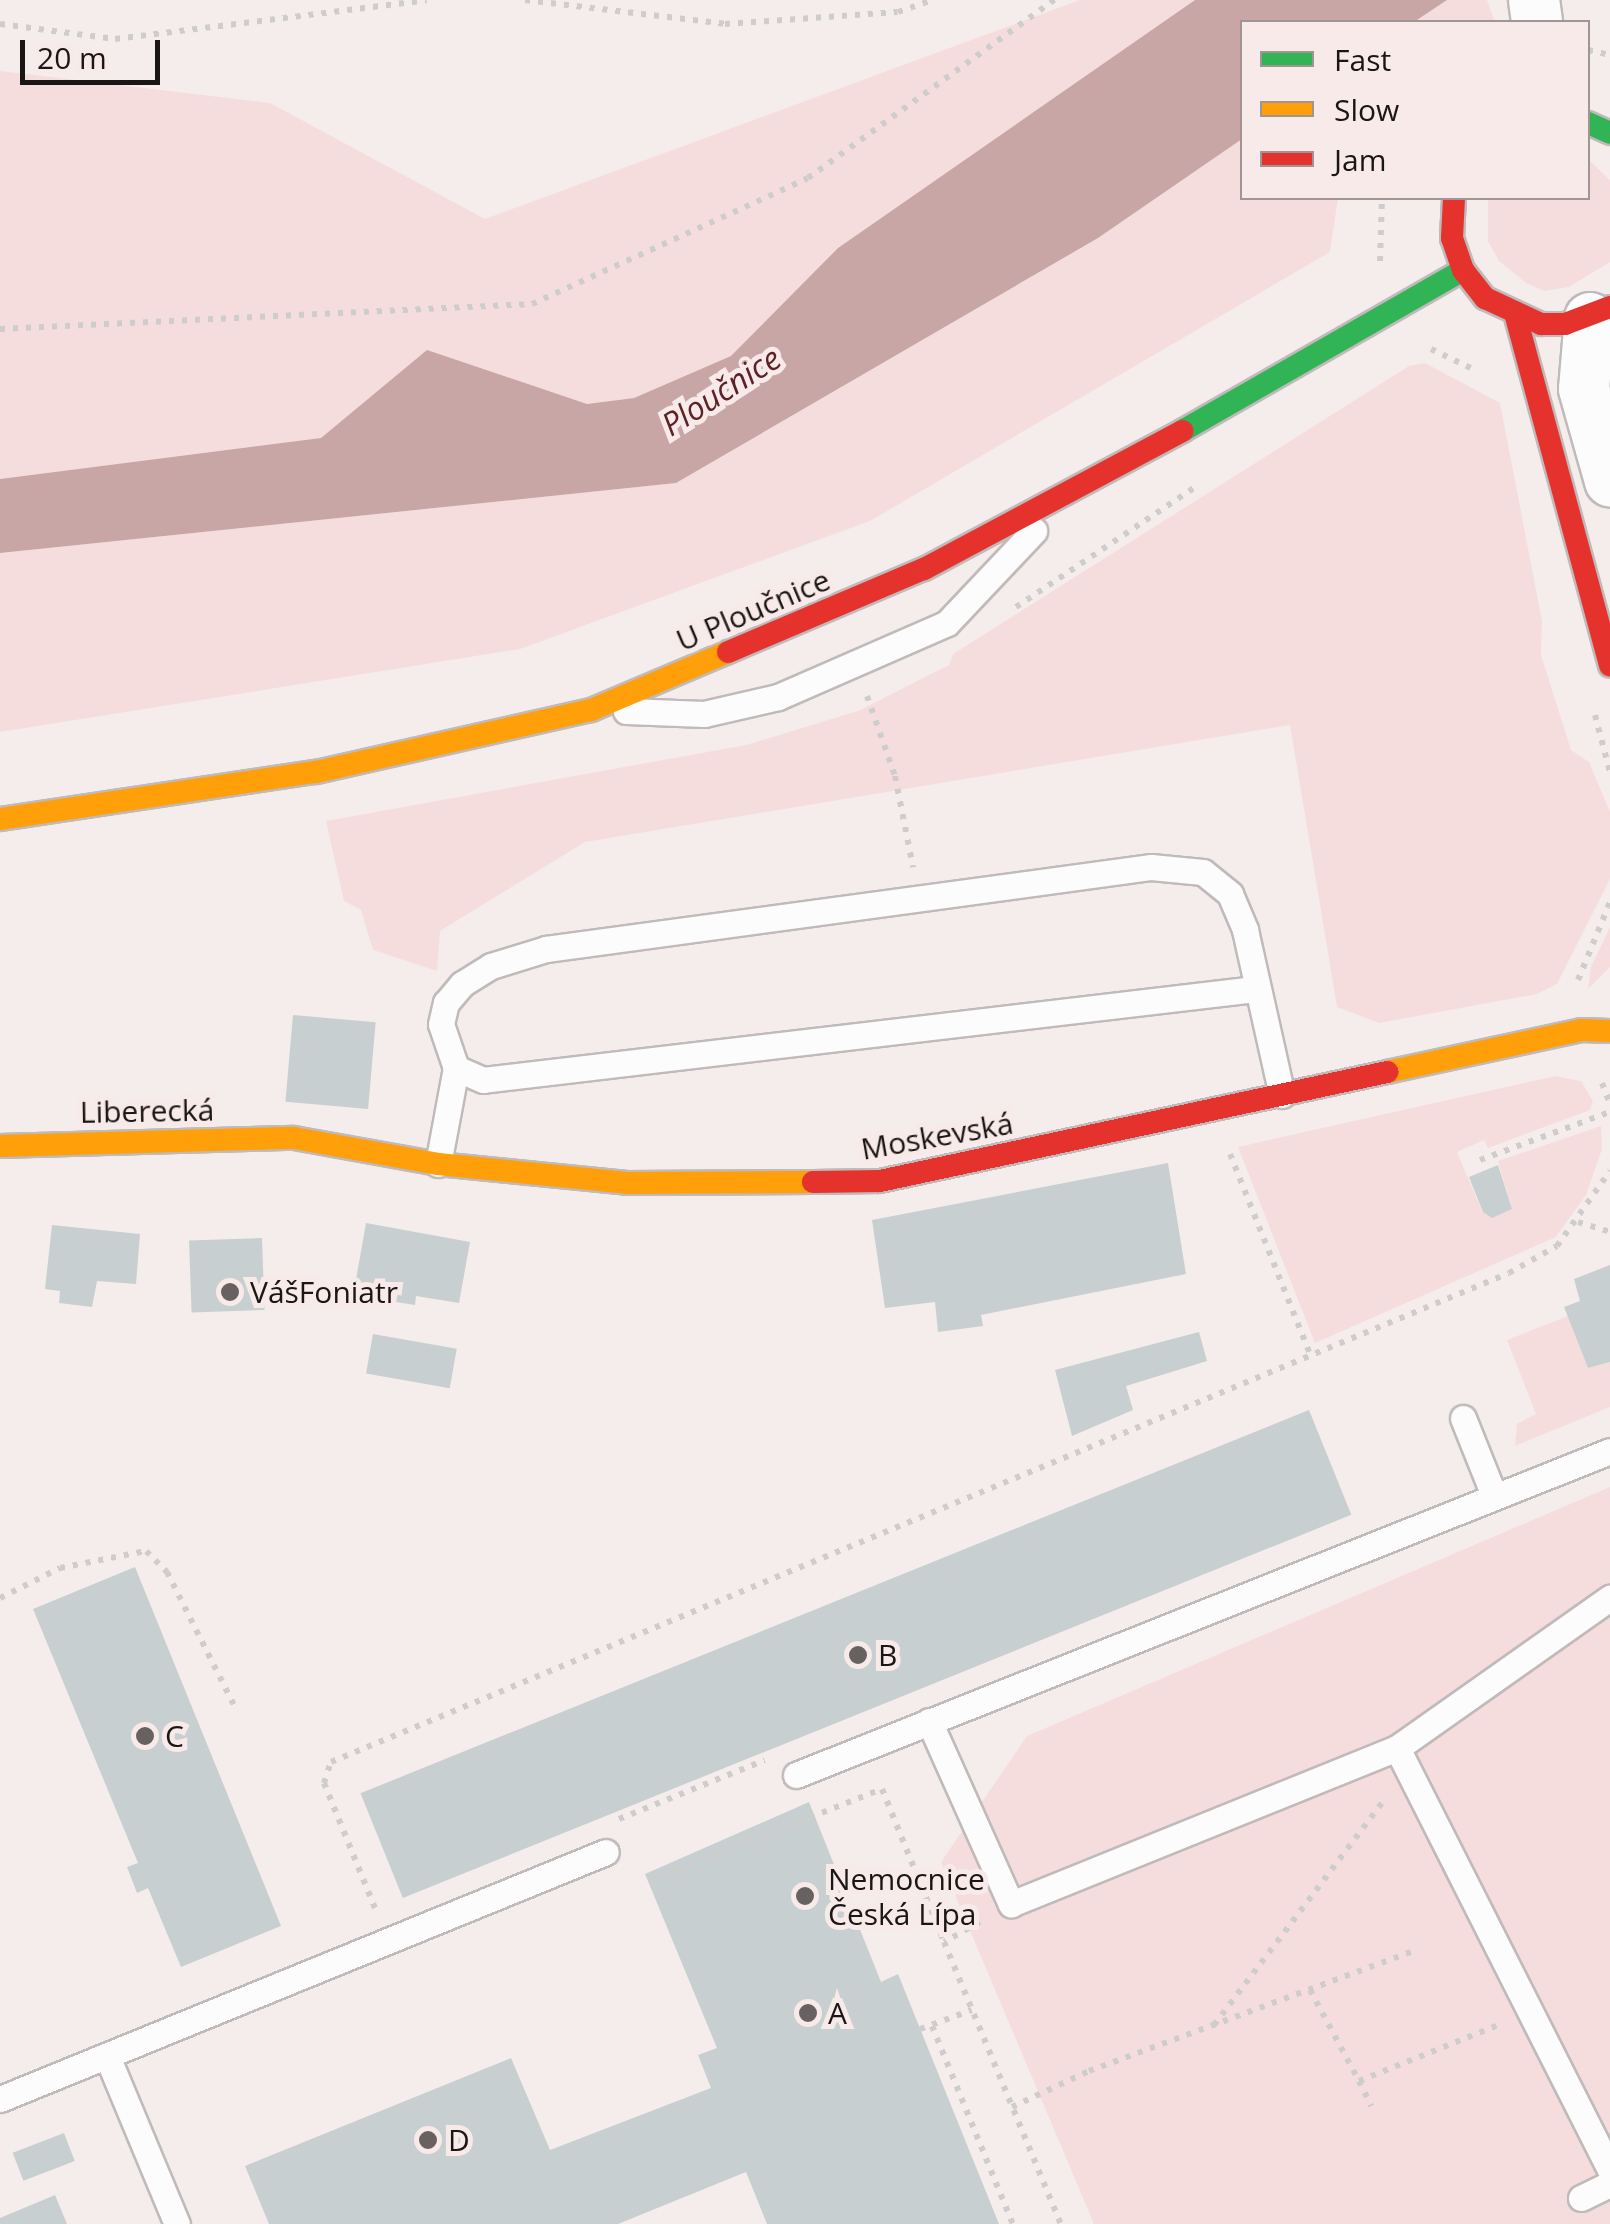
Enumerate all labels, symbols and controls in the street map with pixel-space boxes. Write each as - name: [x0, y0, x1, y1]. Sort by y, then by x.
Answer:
- scale bar: [25, 20, 165, 82]
- legend: [1240, 20, 1590, 200]
- text: 20 m: [37, 37, 107, 78]
- text: Fast: [1334, 39, 1391, 80]
- text: Slow: [1334, 89, 1399, 130]
- text: Jam: [1334, 139, 1387, 180]
- water label: Ploučnice: [654, 338, 788, 444]
- street label: U Ploučnice: [671, 562, 835, 658]
- street label: Liberecká: [80, 1092, 214, 1130]
- street label: Moskevská: [858, 1105, 1016, 1167]
- place label: VášFoniatr: [250, 1274, 398, 1310]
- marker: VášFoniatr: [219, 1281, 241, 1303]
- place label: B: [878, 1637, 897, 1673]
- marker: B: [847, 1644, 869, 1666]
- place label: C: [165, 1718, 184, 1754]
- marker: C: [134, 1725, 156, 1747]
- place label: Nemocnice Česká Lípa: [828, 1861, 985, 1932]
- marker: Nemocnice Česká Lípa: [792, 1883, 818, 1909]
- place label: A: [828, 1995, 847, 2031]
- marker: A: [797, 2002, 819, 2024]
- place label: D: [448, 2122, 470, 2158]
- marker: D: [417, 2129, 439, 2151]

